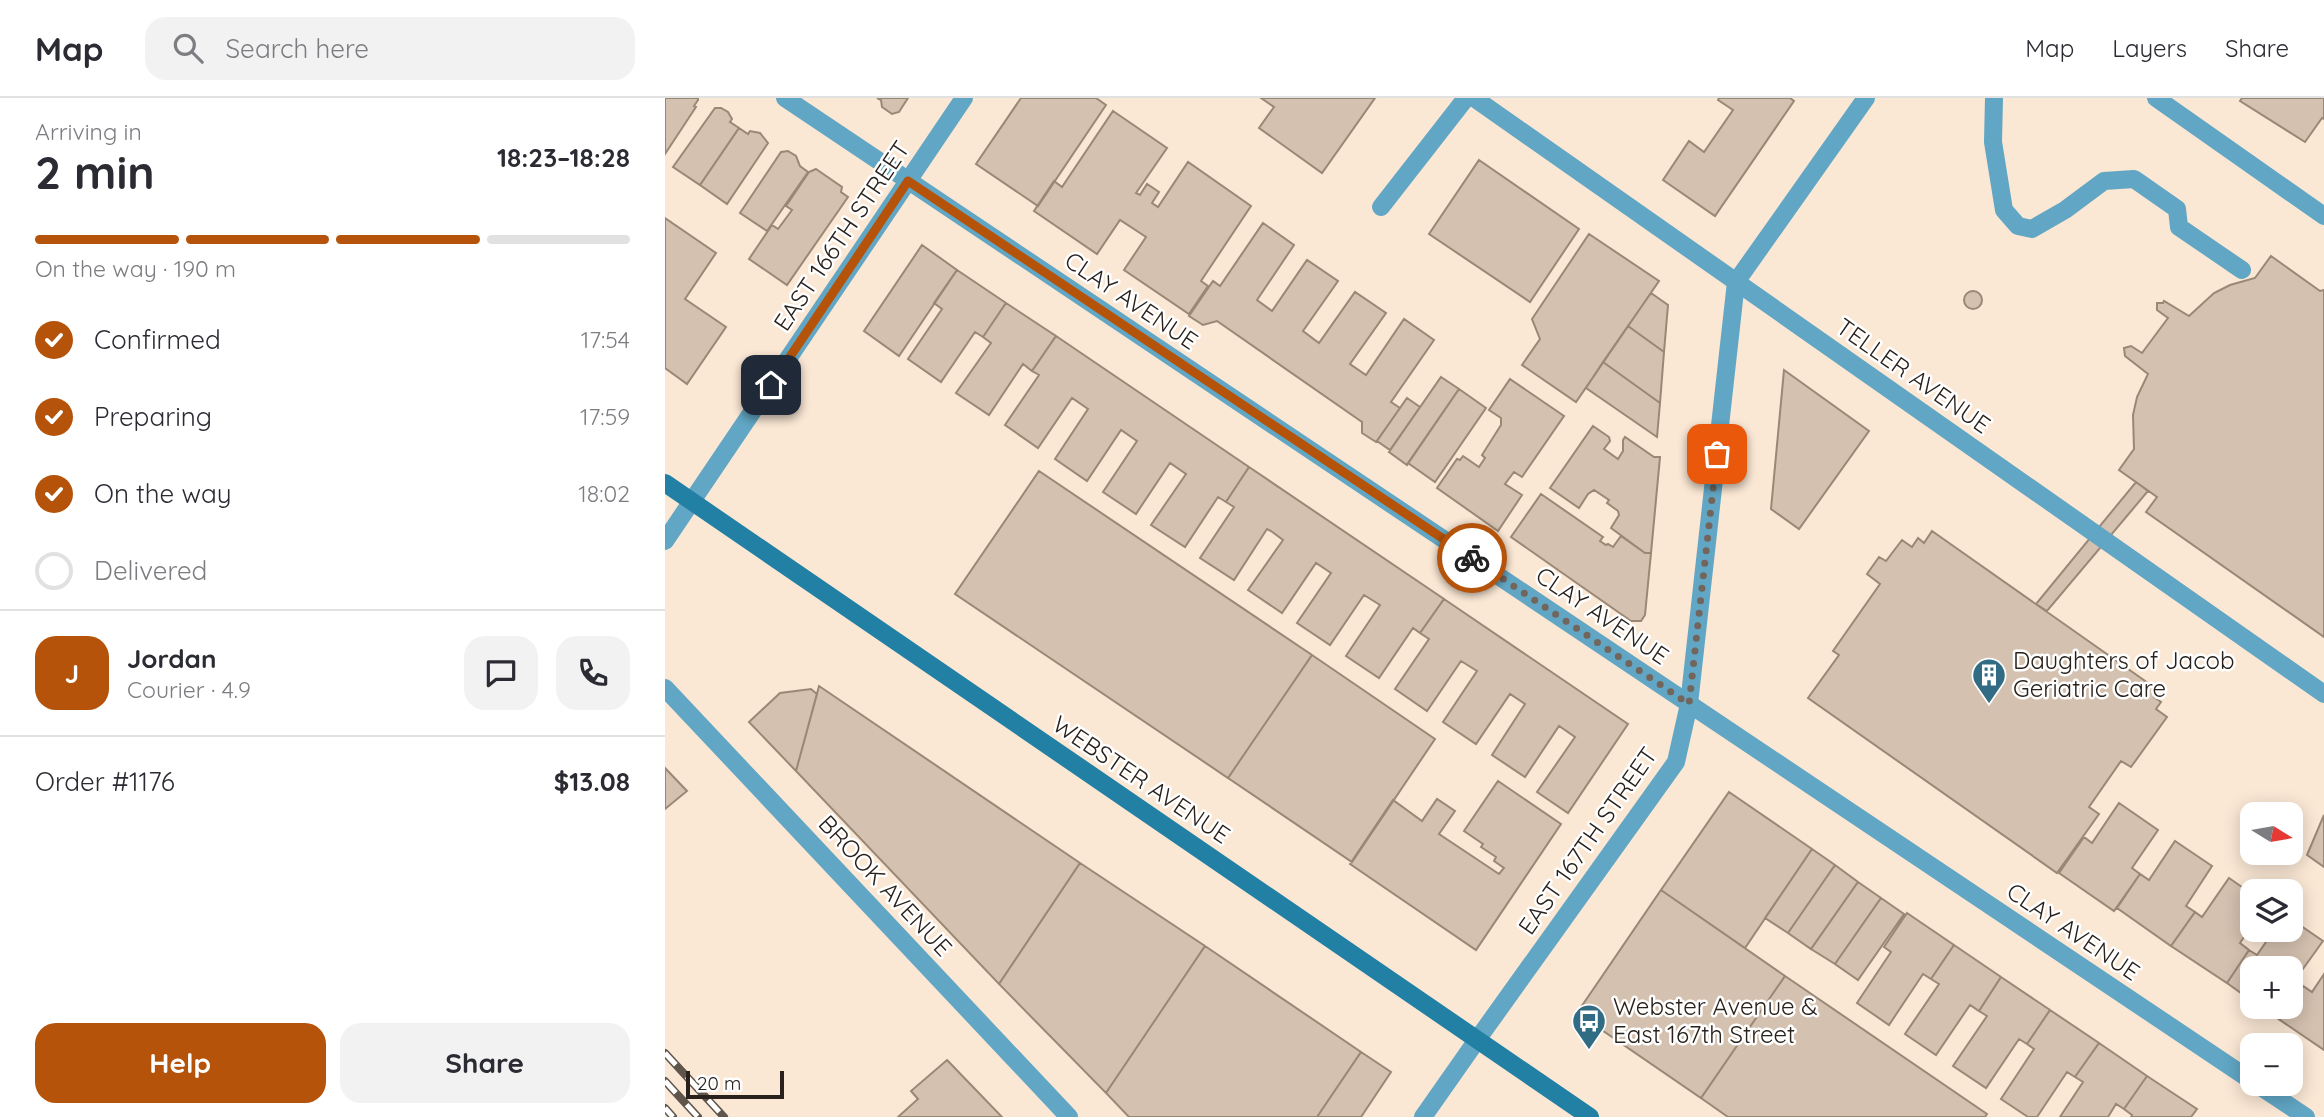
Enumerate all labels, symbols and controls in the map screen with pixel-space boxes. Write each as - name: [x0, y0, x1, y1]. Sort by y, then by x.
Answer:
- search box: [145, 17, 635, 80]
- text: Map: [35, 28, 103, 69]
- icon: search: [169, 29, 207, 67]
- text: Search here: [225, 32, 369, 65]
- text: Map: [2025, 33, 2074, 63]
- text: Layers: [2112, 33, 2187, 63]
- text: Share: [2225, 33, 2289, 63]
- text: Arriving in: [35, 117, 142, 146]
- street label: EAST 166TH STREET: [767, 135, 916, 336]
- text: 18:23–18:28: [497, 141, 630, 174]
- text: 2 min: [35, 143, 155, 201]
- street label: CLAY AVENUE: [1059, 245, 1204, 356]
- text: On the way · 190 m: [35, 254, 236, 283]
- street label: TELLER AVENUE: [1831, 311, 1996, 439]
- icon: check: [35, 321, 73, 359]
- text: Confirmed: [94, 323, 221, 356]
- text: 17:54: [581, 325, 630, 354]
- pin: [741, 355, 801, 415]
- icon: home: [752, 366, 790, 404]
- icon: check: [35, 398, 73, 436]
- text: Preparing: [94, 400, 212, 433]
- text: 17:59: [580, 402, 630, 431]
- pin: [1687, 424, 1747, 484]
- icon: bag: [1698, 435, 1736, 473]
- icon: check: [35, 475, 73, 513]
- text: On the way: [94, 477, 232, 510]
- text: 18:02: [578, 479, 630, 508]
- courier: [1437, 523, 1507, 593]
- icon: bike: [1453, 539, 1491, 577]
- text: Delivered: [94, 554, 207, 587]
- street label: CLAY AVENUE: [1530, 560, 1675, 671]
- button: chat: [464, 636, 538, 710]
- button: phone: [556, 636, 630, 710]
- text: Jordan: [127, 642, 216, 675]
- place label: Daughters of Jacob Geriatric Care: [2013, 645, 2235, 703]
- building icon: Daughters of Jacob Geriatric Care: [1970, 656, 2008, 705]
- text: J: [65, 657, 79, 690]
- text: Courier · 4.9: [127, 675, 251, 704]
- street label: WEBSTER AVENUE: [1047, 709, 1236, 850]
- street label: EAST 167TH STREET: [1511, 741, 1663, 940]
- text: Order #1176: [35, 765, 175, 798]
- text: $13.08: [554, 765, 630, 798]
- north arrow: [2240, 802, 2303, 864]
- map controls: [2240, 802, 2303, 1096]
- street label: BROOK AVENUE: [813, 808, 959, 962]
- street label: CLAY AVENUE: [2001, 876, 2146, 987]
- button: layers: [2240, 879, 2303, 942]
- button: +: [2240, 956, 2303, 1019]
- place label: Webster Avenue & East 167th Street: [1613, 991, 1817, 1049]
- bus stop icon: Webster Avenue & East 167th Street: [1570, 1002, 1608, 1051]
- button: Help: [35, 1023, 326, 1103]
- button: Share: [340, 1023, 630, 1103]
- button: −: [2240, 1033, 2303, 1096]
- scale bar: [686, 1068, 784, 1100]
- text: 20 m: [697, 1071, 741, 1095]

